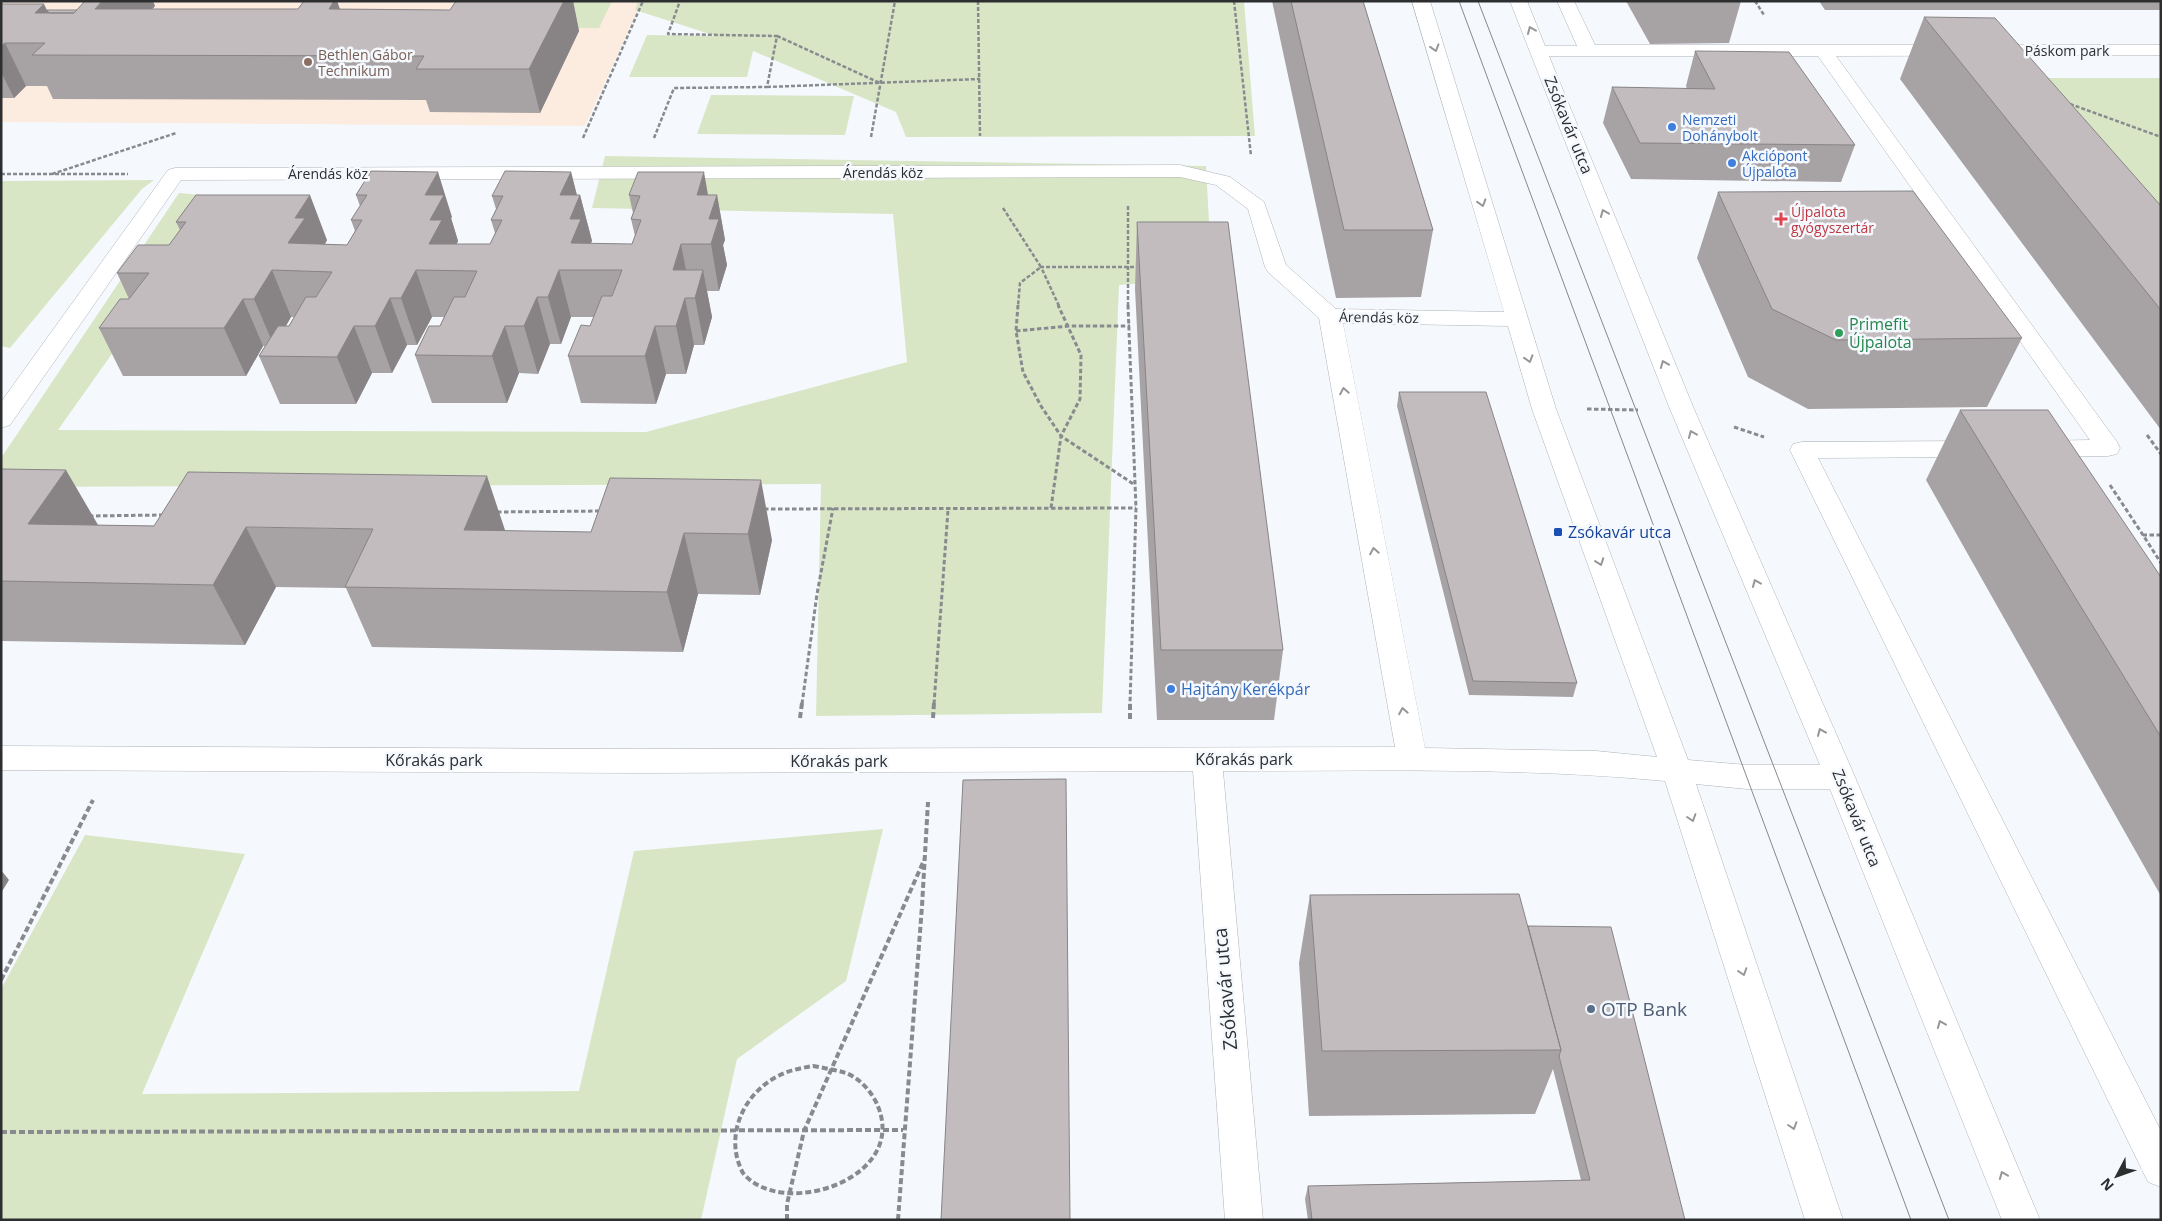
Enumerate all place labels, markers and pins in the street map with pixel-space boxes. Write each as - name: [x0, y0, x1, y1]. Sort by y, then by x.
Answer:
- place label: Bethlen Gábor Technikum: [318, 45, 413, 80]
- marker: Bethlen Gábor Technikum: [302, 56, 314, 68]
- place label: Nemzeti Dohánybolt: [1682, 110, 1758, 145]
- marker: Nemzeti Dohánybolt: [1666, 121, 1678, 133]
- place label: Akciópont Újpalota: [1742, 146, 1807, 181]
- marker: Akciópont Újpalota: [1726, 157, 1738, 169]
- place label: Újpalota gyógyszertár: [1791, 202, 1874, 237]
- marker: Újpalota gyógyszertár: [1775, 213, 1787, 225]
- place label: Primefit Újpalota: [1849, 313, 1912, 353]
- marker: Primefit Újpalota: [1833, 327, 1845, 339]
- place label: Zsókavár utca: [1568, 521, 1671, 543]
- marker: Zsókavár utca: [1552, 526, 1564, 538]
- place label: Hajtány Kerékpár: [1181, 678, 1311, 700]
- marker: Hajtány Kerékpár: [1165, 683, 1177, 695]
- place label: OTP Bank: [1601, 996, 1687, 1022]
- marker: OTP Bank: [1585, 1003, 1597, 1015]

